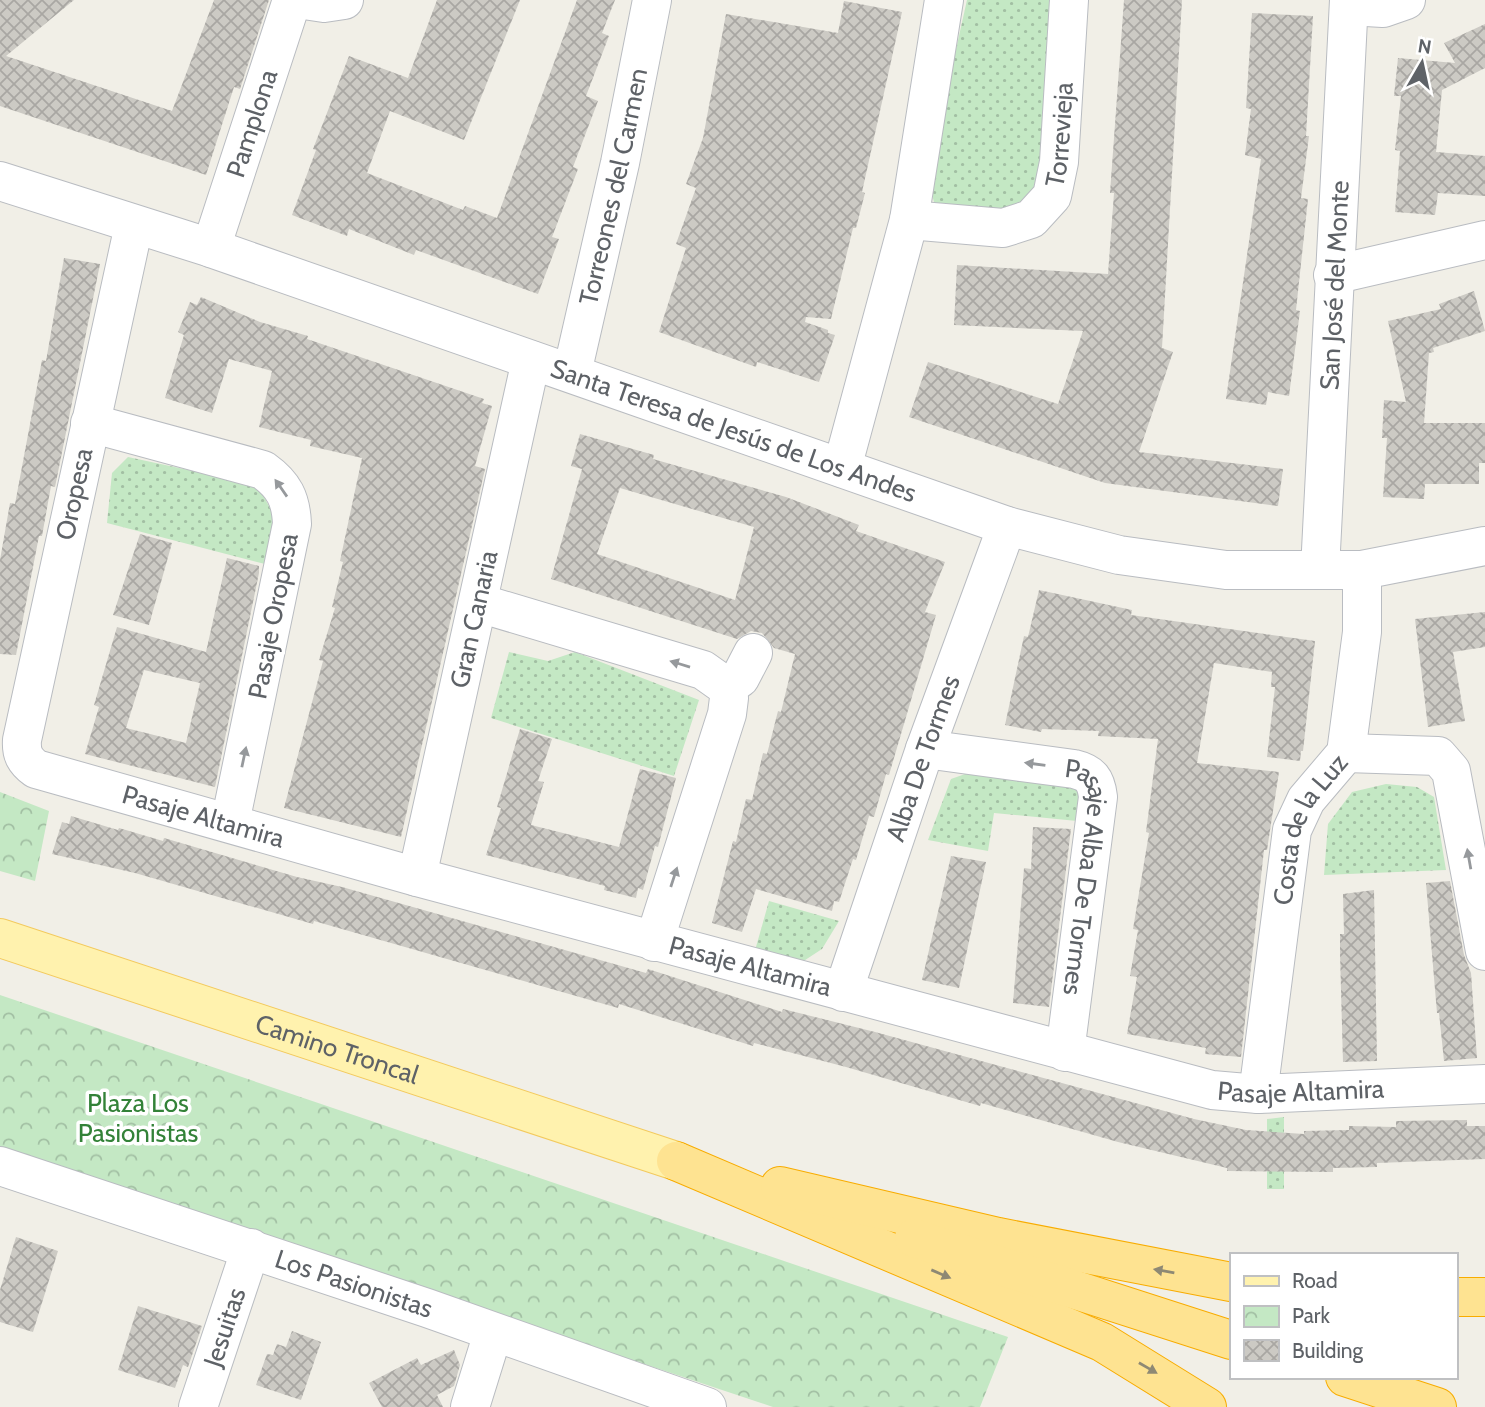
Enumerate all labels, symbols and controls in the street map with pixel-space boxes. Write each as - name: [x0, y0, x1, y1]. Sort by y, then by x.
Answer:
- north arrow: [1387, 28, 1457, 98]
- text: N: [1416, 34, 1433, 59]
- street label: Pamplona: [219, 65, 284, 182]
- street label: Torreones del Carmen: [572, 65, 654, 308]
- street label: Torrevieja: [1038, 81, 1080, 190]
- street label: San José del Monte: [1313, 180, 1356, 391]
- street label: Santa Teresa de Jesús de Los Andes: [547, 352, 921, 509]
- street label: Oropesa: [49, 445, 99, 543]
- one-way arrow: [274, 479, 288, 497]
- street label: Pasaje Oropesa: [241, 530, 305, 701]
- street label: Gran Canaria: [443, 547, 505, 691]
- one-way arrow: [669, 658, 690, 668]
- street label: Alba De Tormes: [879, 671, 967, 845]
- one-way arrow: [239, 746, 250, 768]
- street label: Costa de la Luz: [1266, 747, 1355, 907]
- street label: Pasaje Alba De Tormes: [1056, 752, 1114, 997]
- one-way arrow: [1024, 758, 1046, 769]
- street label: Pasaje Altamira: [119, 778, 288, 855]
- one-way arrow: [1463, 848, 1474, 870]
- one-way arrow: [670, 866, 680, 887]
- street label: Pasaje Altamira: [665, 929, 835, 1003]
- street label: Camino Troncal: [251, 1007, 423, 1091]
- street label: Pasaje Altamira: [1216, 1072, 1385, 1110]
- park label: Plaza Los Pasionistas: [78, 1087, 198, 1149]
- street label: Los Pasionistas: [271, 1243, 437, 1325]
- legend: [1230, 1253, 1457, 1379]
- one-way arrow: [1153, 1265, 1175, 1276]
- one-way arrow: [931, 1268, 951, 1280]
- text: Road: [1292, 1268, 1338, 1293]
- street label: Jesuitas: [196, 1283, 253, 1372]
- text: Park: [1292, 1303, 1330, 1328]
- text: Building: [1292, 1338, 1364, 1363]
- one-way arrow: [1138, 1362, 1158, 1374]

